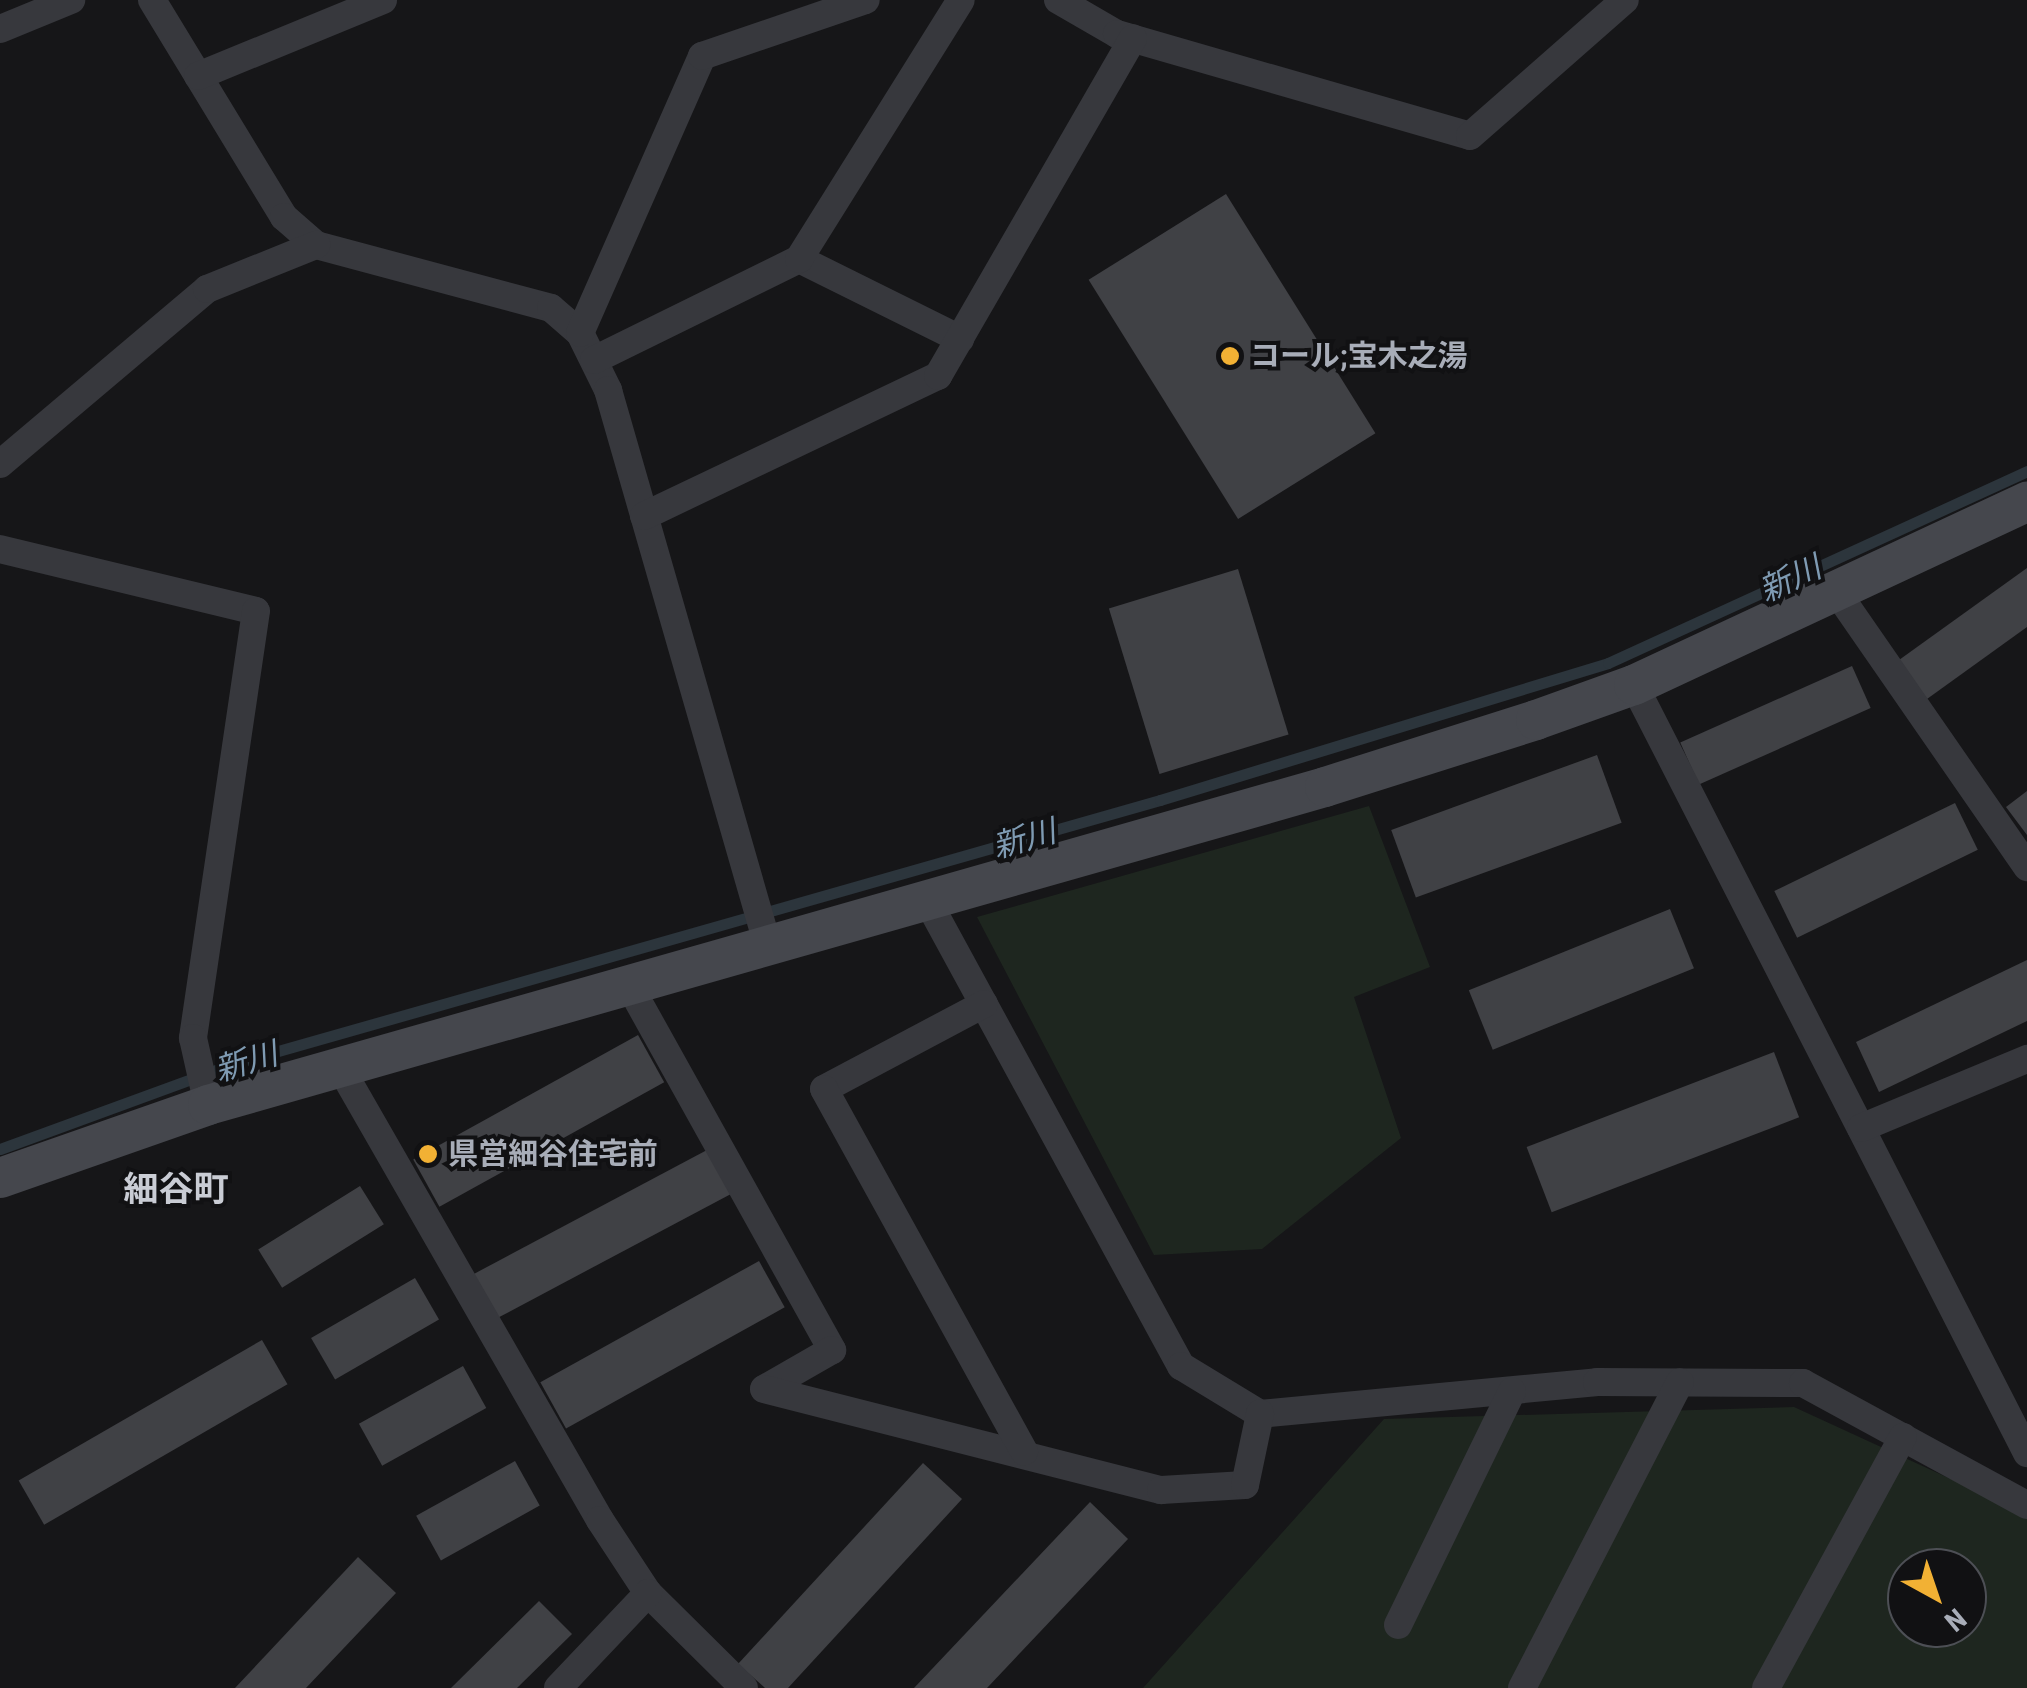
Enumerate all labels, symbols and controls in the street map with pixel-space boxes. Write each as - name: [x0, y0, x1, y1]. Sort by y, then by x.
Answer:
- place label: コール;宝木之湯: [1250, 338, 1468, 374]
- marker: コール;宝木之湯: [1219, 345, 1241, 367]
- water label: 新川: [1753, 548, 1827, 610]
- water label: 新川: [988, 812, 1060, 866]
- water label: 新川: [210, 1034, 282, 1090]
- place label: 県営細谷住宅前: [448, 1136, 658, 1172]
- marker: 県営細谷住宅前: [417, 1143, 439, 1165]
- district label: 細谷町: [124, 1169, 228, 1211]
- north arrow: [1887, 1548, 1987, 1648]
- text: N: [1938, 1602, 1972, 1638]

